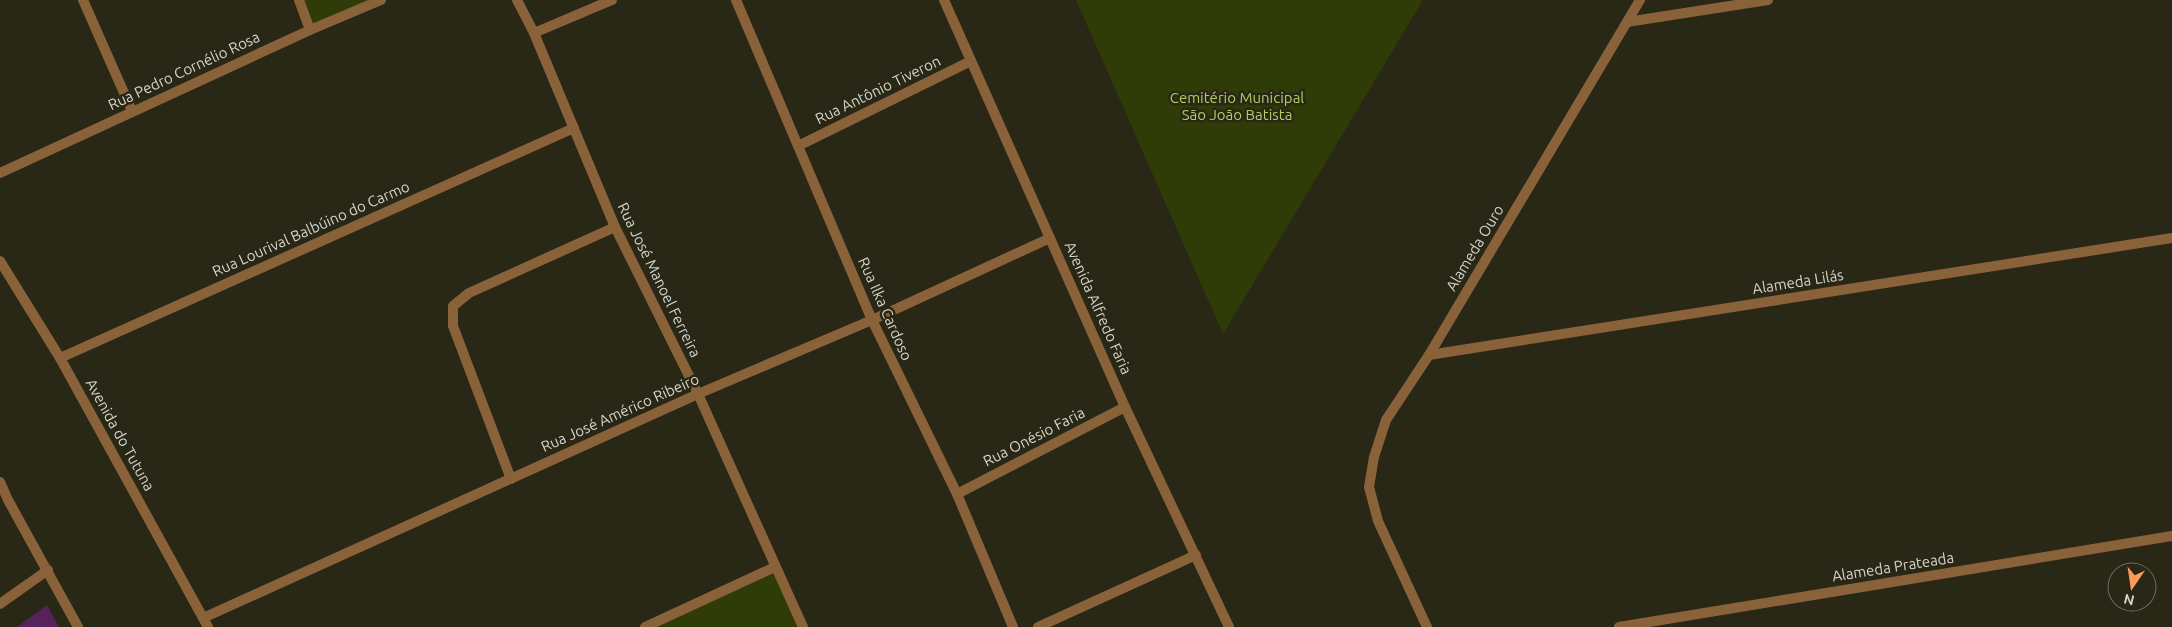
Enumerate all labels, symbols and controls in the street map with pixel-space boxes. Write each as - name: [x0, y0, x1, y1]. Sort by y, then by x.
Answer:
- street label: Rua Pedro Cornélio Rosa: [105, 28, 262, 113]
- street label: Rua Antônio Tiveron: [812, 52, 943, 127]
- park label: Cemitério Municipal São João Batista: [1170, 89, 1304, 123]
- street label: Rua Lourival Balbúino do Carmo: [210, 177, 412, 280]
- street label: Rua José Manoel Ferreira: [615, 200, 704, 360]
- street label: Alameda Ouro: [1442, 202, 1507, 294]
- street label: Avenida Alfredo Faria: [1061, 239, 1135, 377]
- street label: Rua Ilka Cardoso: [855, 255, 916, 363]
- street label: Alameda Lilás: [1751, 266, 1845, 297]
- street label: Rua José Américo Ribeiro: [538, 370, 701, 455]
- street label: Avenida do Tutuna: [83, 376, 158, 494]
- street label: Rua Onésio Faria: [980, 404, 1088, 470]
- street label: Alameda Prateada: [1831, 548, 1955, 585]
- north arrow: [2107, 562, 2157, 612]
- text: N: [2122, 591, 2136, 609]

